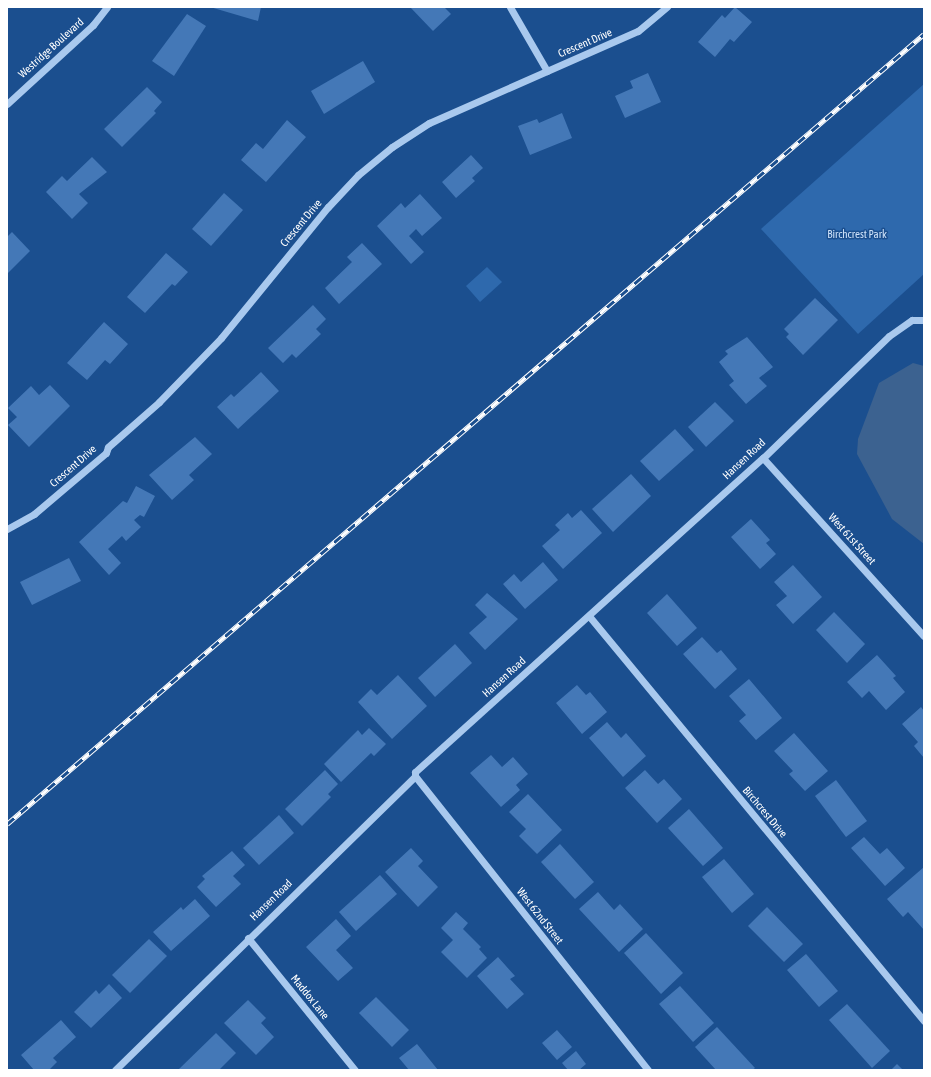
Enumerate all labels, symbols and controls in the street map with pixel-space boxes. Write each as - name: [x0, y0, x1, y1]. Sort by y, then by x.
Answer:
- street label: Westridge Boulevard: [16, 15, 86, 81]
- street label: Crescent Drive: [556, 26, 614, 60]
- street label: Crescent Drive: [277, 197, 325, 249]
- park label: Birchcrest Park: [827, 227, 887, 241]
- street label: Hansen Road: [720, 436, 768, 482]
- street label: Crescent Drive: [47, 442, 99, 490]
- street label: West 61st Street: [826, 511, 878, 567]
- street label: Hansen Road: [480, 654, 528, 700]
- street label: Birchcrest Drive: [740, 784, 790, 840]
- street label: Hansen Road: [247, 877, 295, 923]
- street label: West 62nd Street: [514, 885, 566, 947]
- street label: Maddox Lane: [288, 972, 332, 1022]

